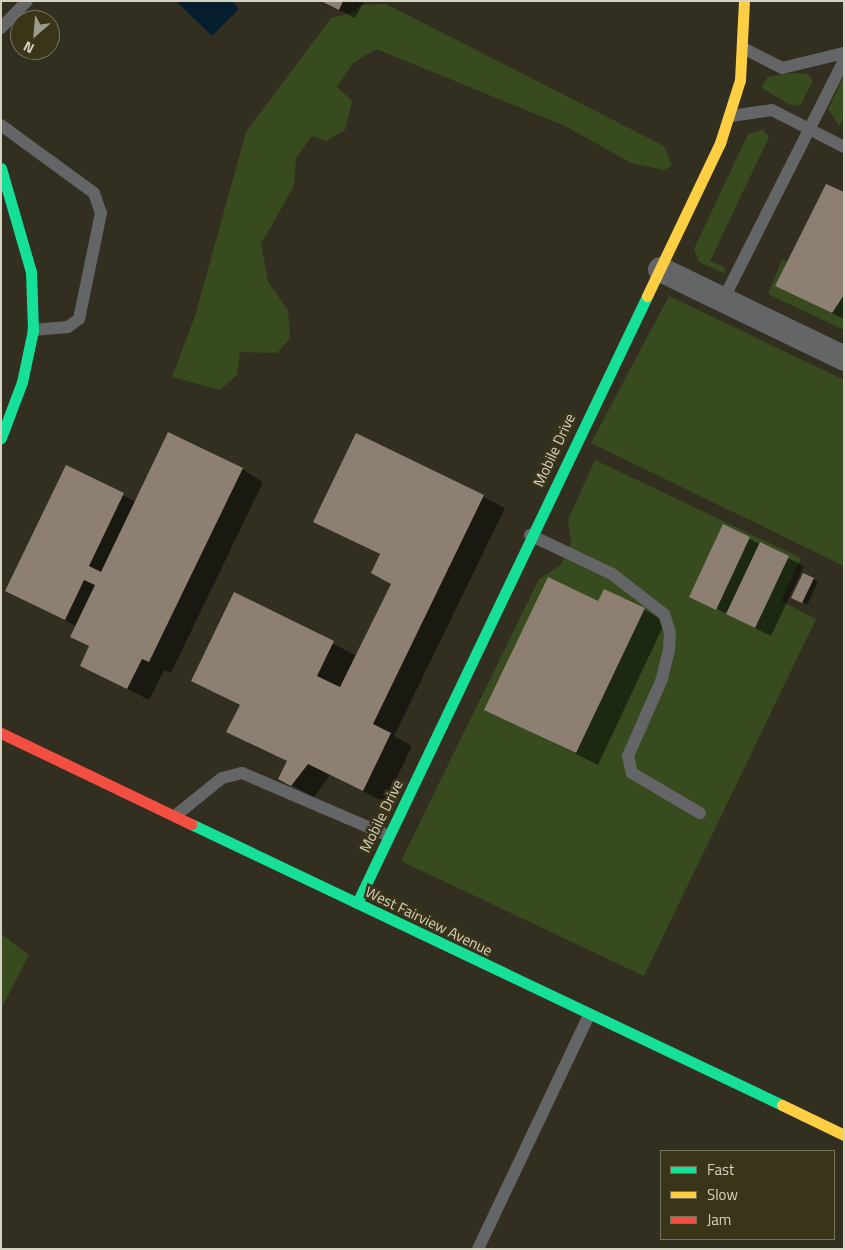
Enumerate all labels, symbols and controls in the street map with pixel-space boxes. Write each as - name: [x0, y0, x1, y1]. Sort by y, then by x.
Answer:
- north arrow: [10, 10, 60, 60]
- text: N: [19, 36, 38, 59]
- street label: Mobile Drive: [529, 411, 579, 489]
- street label: Mobile Drive: [356, 777, 406, 855]
- street label: West Fairview Avenue: [363, 882, 495, 960]
- legend: [660, 1150, 835, 1240]
- text: Fast: [707, 1158, 734, 1181]
- text: Slow: [707, 1183, 738, 1206]
- text: Jam: [707, 1208, 731, 1231]

